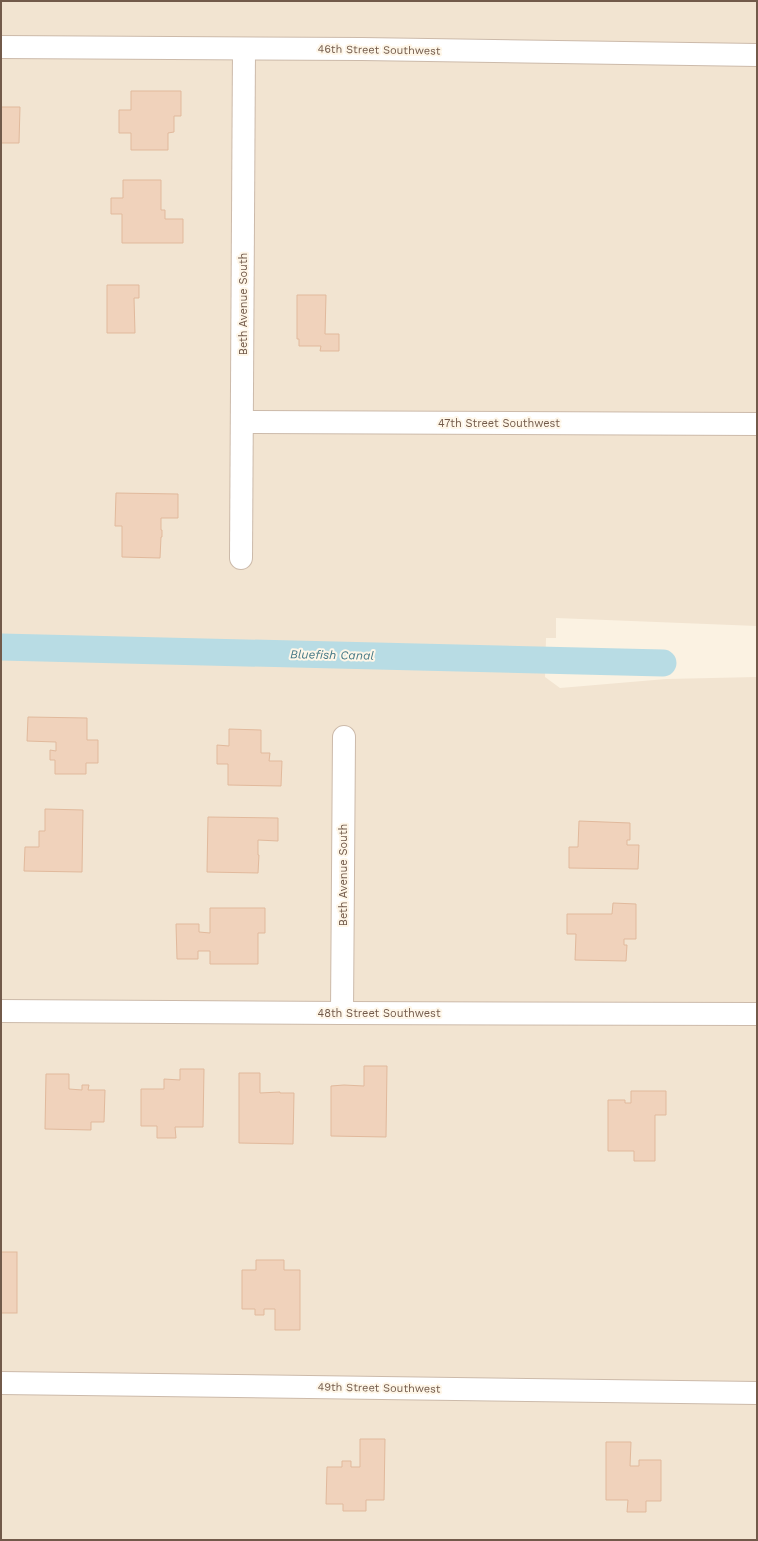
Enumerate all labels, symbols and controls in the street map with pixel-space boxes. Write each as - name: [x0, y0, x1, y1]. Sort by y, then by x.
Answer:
- street label: 46th Street Southwest: [317, 42, 441, 58]
- street label: Beth Avenue South: [237, 253, 250, 355]
- street label: 47th Street Southwest: [438, 417, 560, 430]
- water label: Bluefish Canal: [290, 647, 374, 663]
- street label: Beth Avenue South: [337, 824, 350, 926]
- street label: 48th Street Southwest: [317, 1007, 441, 1020]
- street label: 49th Street Southwest: [317, 1380, 441, 1396]

